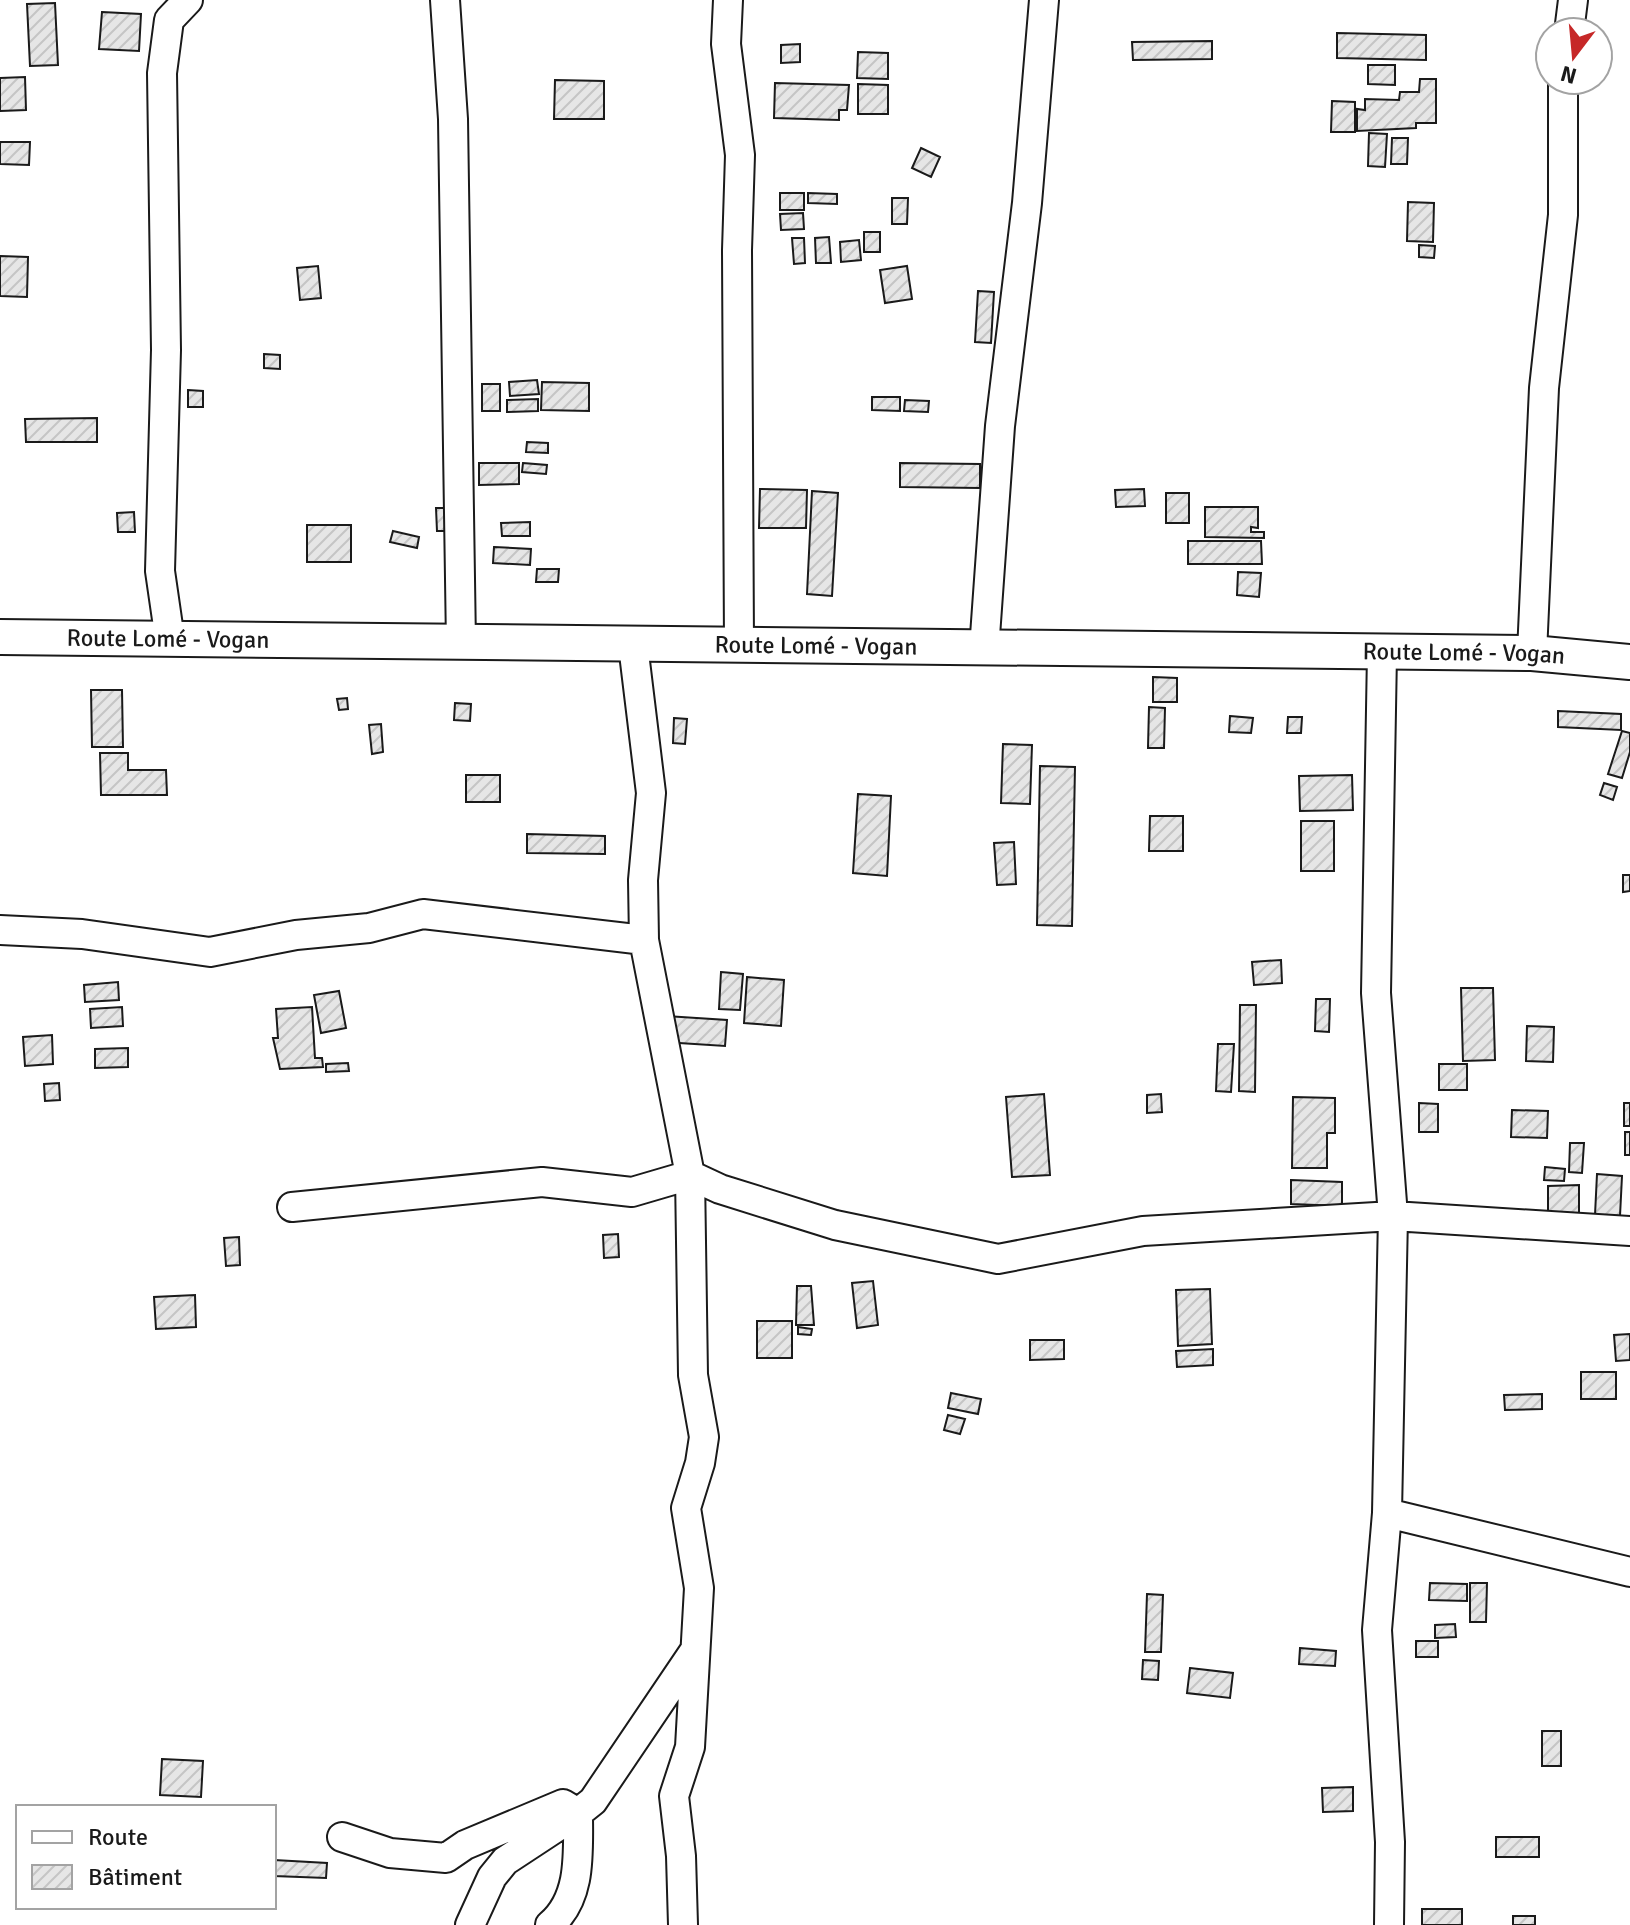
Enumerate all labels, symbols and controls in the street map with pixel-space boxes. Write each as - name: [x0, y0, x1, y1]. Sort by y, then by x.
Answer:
- north arrow: [1534, 16, 1614, 96]
- text: N: [1558, 60, 1580, 90]
- street label: Route Lomé - Vogan: [66, 623, 270, 655]
- street label: Route Lomé - Vogan: [714, 629, 917, 662]
- street label: Route Lomé - Vogan: [1362, 636, 1567, 671]
- legend: [16, 1805, 276, 1909]
- text: Route: [88, 1822, 148, 1852]
- text: Bâtiment: [88, 1862, 182, 1892]

